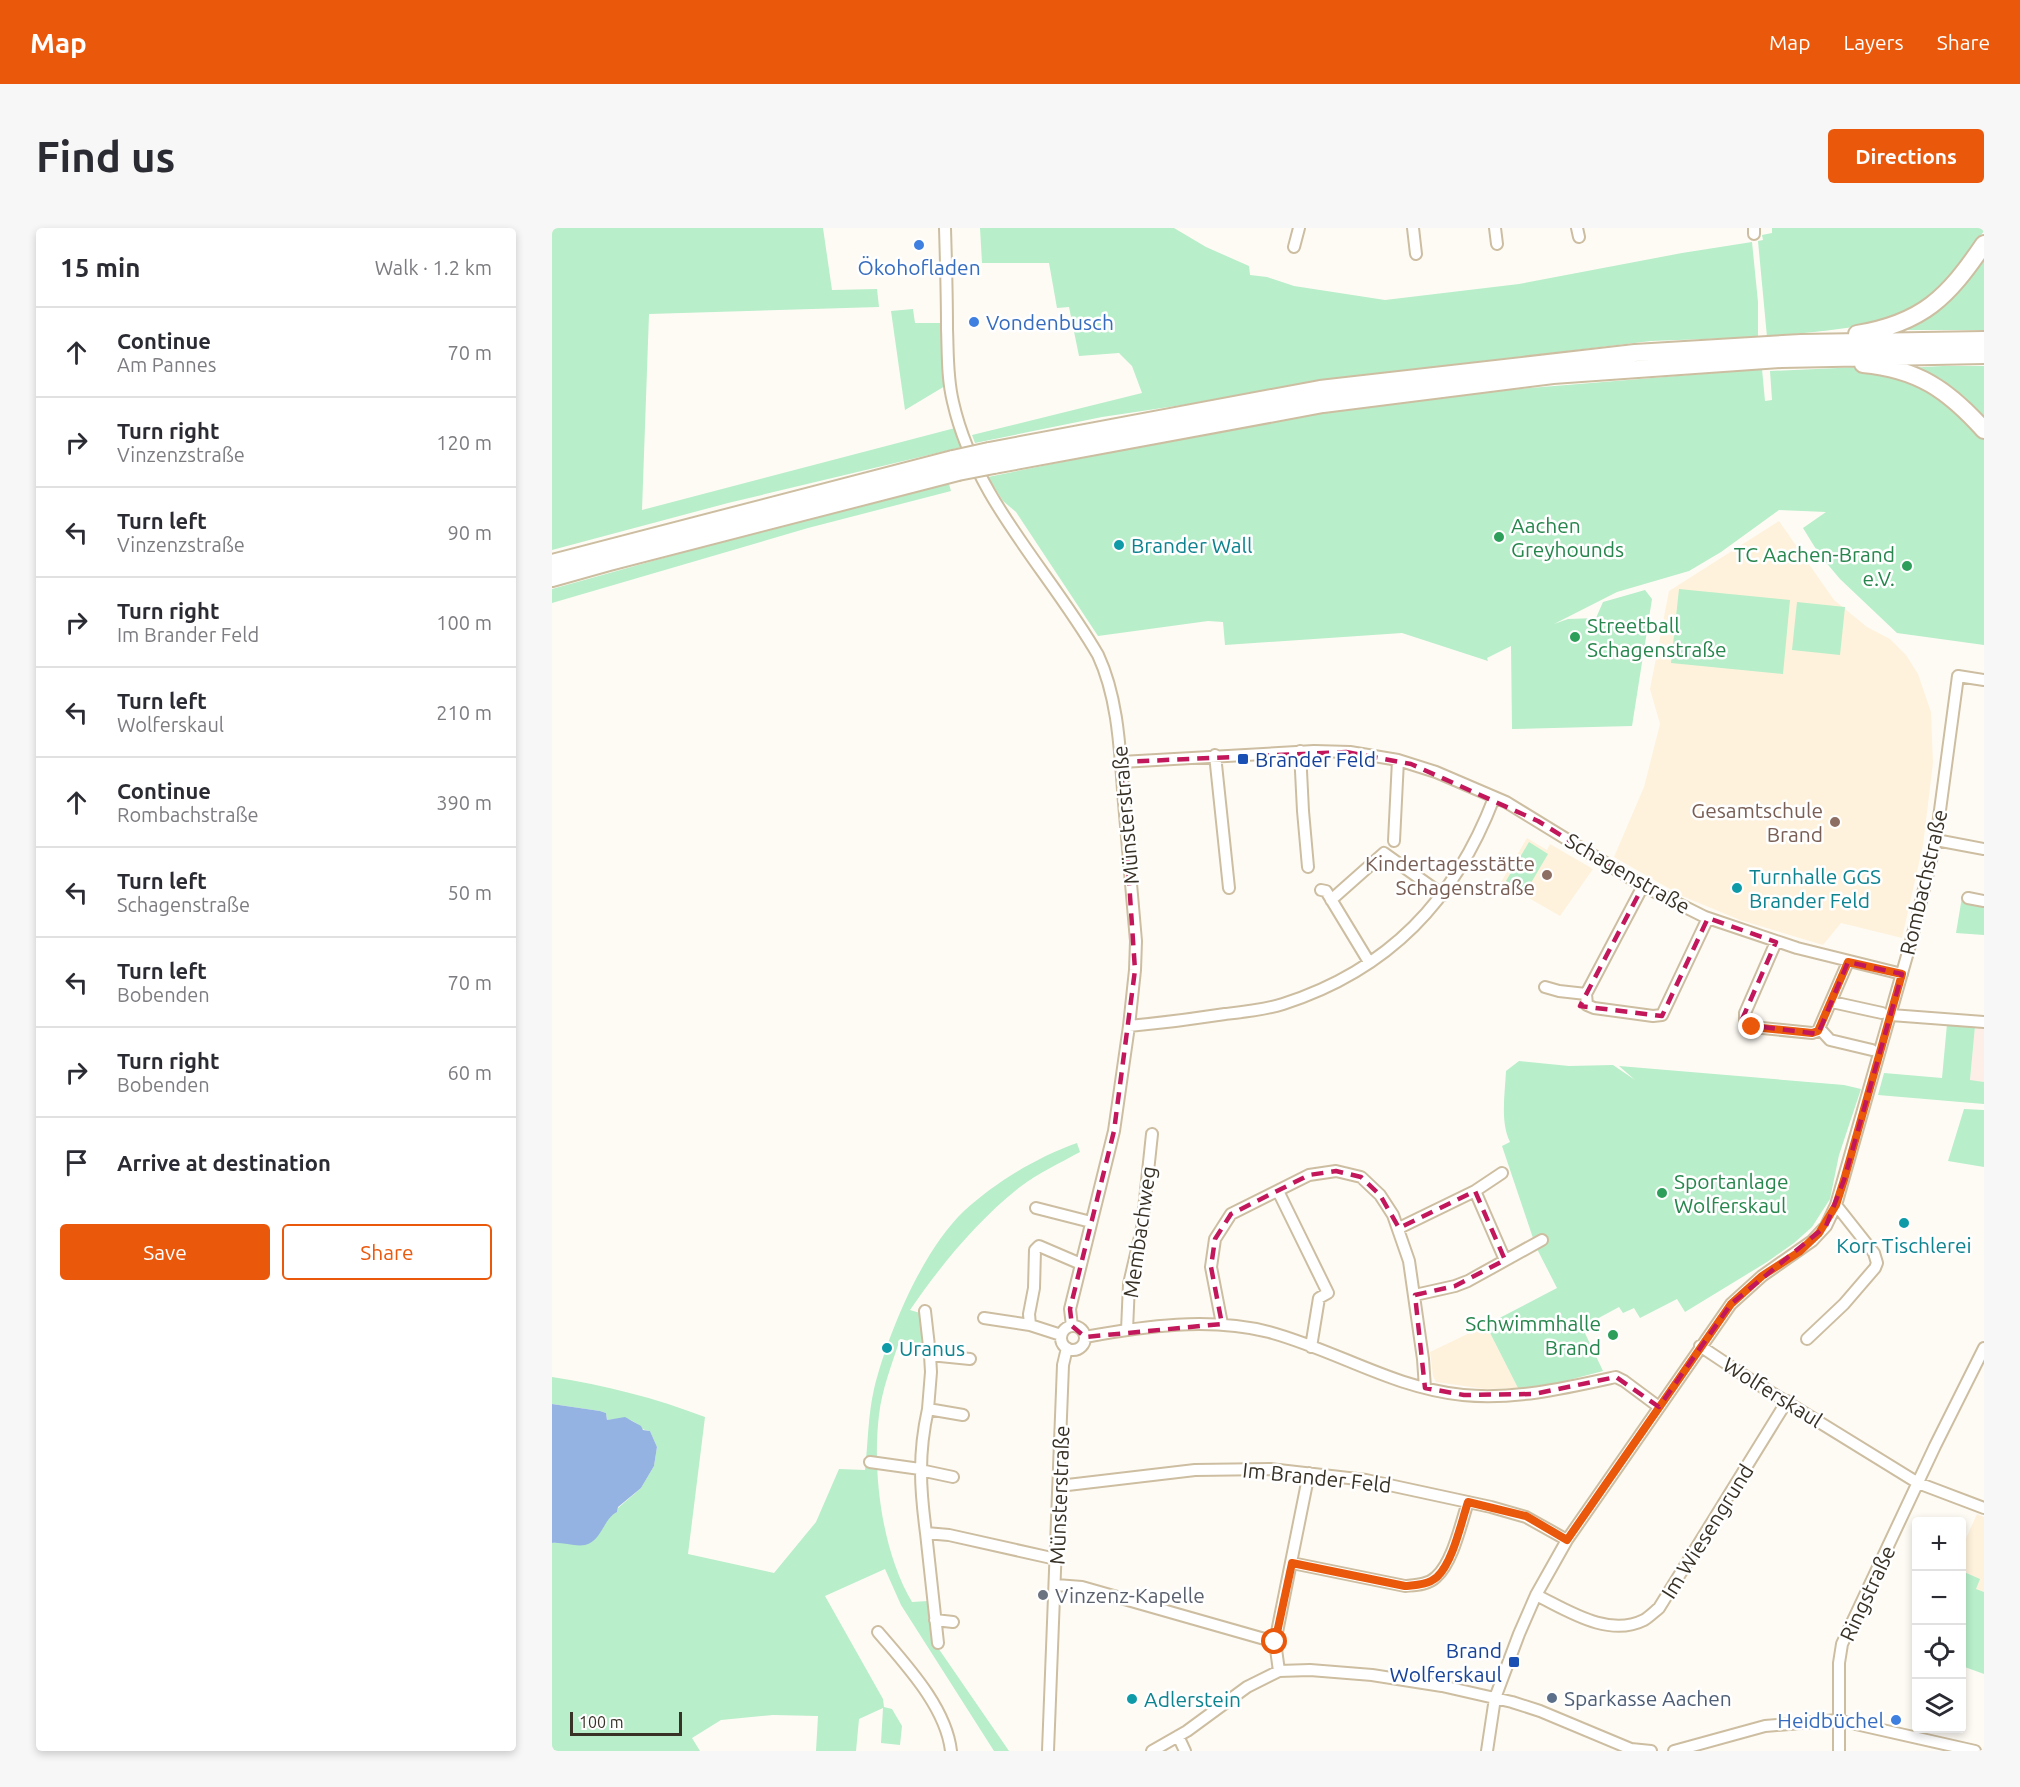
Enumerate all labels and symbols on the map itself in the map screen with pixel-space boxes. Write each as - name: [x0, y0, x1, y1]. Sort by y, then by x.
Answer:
- marker: Ökohofladen: [912, 238, 926, 252]
- place label: Ökohofladen: [857, 255, 981, 279]
- place label: Vondenbusch: [986, 310, 1114, 334]
- marker: Vondenbusch: [967, 315, 981, 329]
- place label: Aachen Greyhounds: [1511, 513, 1624, 561]
- marker: Aachen Greyhounds: [1492, 530, 1506, 544]
- place label: Brander Wall: [1131, 533, 1253, 557]
- marker: Brander Wall: [1112, 538, 1126, 552]
- place label: TC Aachen-Brand e.V.: [1734, 542, 1895, 590]
- marker: TC Aachen-Brand e.V.: [1900, 559, 1914, 573]
- place label: Streetball Schagenstraße: [1587, 613, 1727, 661]
- marker: Streetball Schagenstraße: [1568, 630, 1582, 644]
- street label: Münsterstraße: [1107, 744, 1143, 886]
- place label: Brander Feld: [1255, 747, 1376, 771]
- marker: Brander Feld: [1236, 752, 1250, 766]
- place label: Gesamtschule Brand: [1691, 798, 1823, 846]
- street label: Rombachstraße: [1895, 807, 1951, 957]
- marker: Gesamtschule Brand: [1828, 815, 1842, 829]
- street label: Schagenstraße: [1562, 828, 1694, 918]
- place label: Kindertagesstätte Schagenstraße: [1365, 851, 1535, 899]
- place label: Turnhalle GGS Brander Feld: [1749, 864, 1881, 912]
- marker: Kindertagesstätte Schagenstraße: [1540, 868, 1554, 882]
- marker: Turnhalle GGS Brander Feld: [1730, 881, 1744, 895]
- route end: [1738, 1013, 1764, 1039]
- street label: Membachweg: [1118, 1165, 1160, 1299]
- place label: Sportanlage Wolferskaul: [1674, 1169, 1789, 1217]
- marker: Sportanlage Wolferskaul: [1655, 1186, 1669, 1200]
- marker: Korr Tischlerei: [1897, 1216, 1911, 1230]
- place label: Korr Tischlerei: [1836, 1233, 1972, 1257]
- place label: Schwimmhalle Brand: [1465, 1311, 1601, 1359]
- marker: Schwimmhalle Brand: [1606, 1328, 1620, 1342]
- place label: Uranus: [899, 1336, 965, 1360]
- marker: Uranus: [880, 1341, 894, 1355]
- street label: Wolferskaul: [1719, 1352, 1827, 1432]
- street label: Münsterstraße: [1045, 1425, 1073, 1565]
- street label: Im Brander Feld: [1241, 1457, 1393, 1497]
- street label: Im Wiesengrund: [1656, 1459, 1758, 1603]
- street label: Ringstraße: [1834, 1541, 1900, 1645]
- place label: Vinzenz-Kapelle: [1055, 1583, 1205, 1607]
- marker: Vinzenz-Kapelle: [1036, 1588, 1050, 1602]
- route start: [1261, 1628, 1287, 1654]
- place label: Brand Wolferskaul: [1390, 1638, 1502, 1686]
- marker: Brand Wolferskaul: [1507, 1655, 1521, 1669]
- place label: Sparkasse Aachen: [1564, 1686, 1732, 1710]
- place label: Adlerstein: [1144, 1687, 1241, 1711]
- marker: Sparkasse Aachen: [1545, 1691, 1559, 1705]
- marker: Adlerstein: [1125, 1692, 1139, 1706]
- place label: Heidbüchel: [1777, 1708, 1884, 1732]
- scale bar: [570, 1709, 682, 1736]
- marker: Heidbüchel: [1889, 1713, 1903, 1727]

